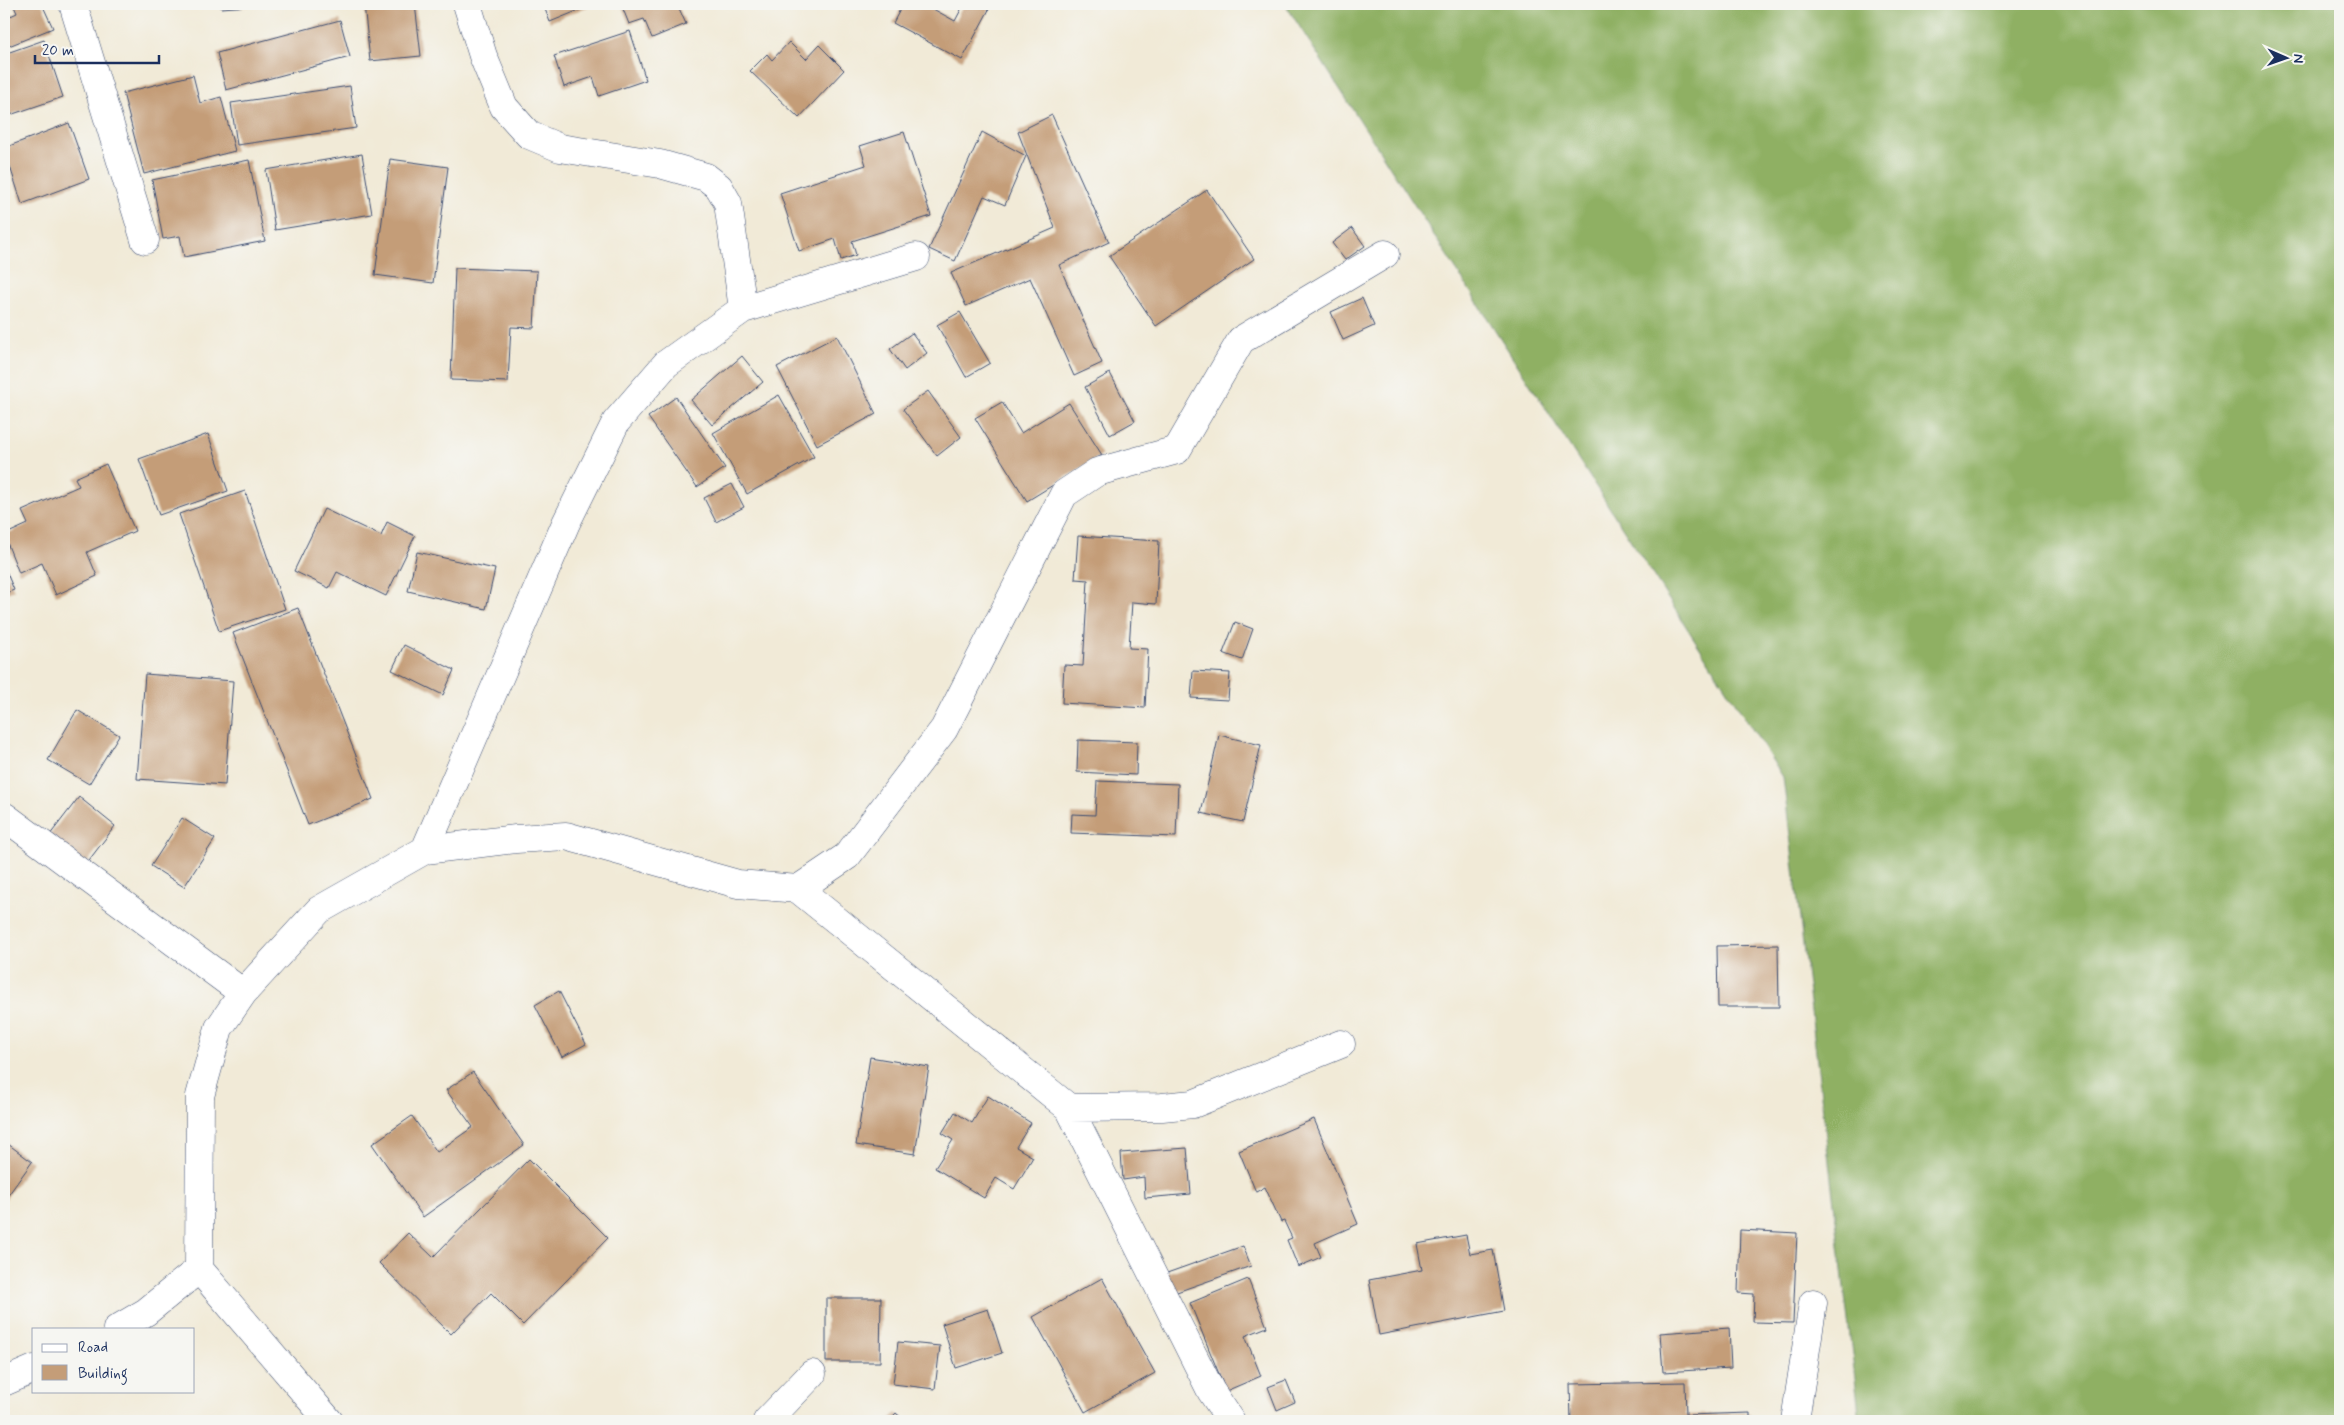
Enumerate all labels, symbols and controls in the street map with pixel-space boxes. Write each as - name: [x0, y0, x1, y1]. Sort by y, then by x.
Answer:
- scale bar: [35, 32, 159, 64]
- north arrow: [2262, 32, 2312, 82]
- text: 20 m: [42, 41, 74, 61]
- text: N: [2289, 53, 2307, 63]
- legend: [32, 1328, 195, 1392]
- text: Road: [78, 1338, 108, 1358]
- text: Building: [78, 1364, 128, 1385]

